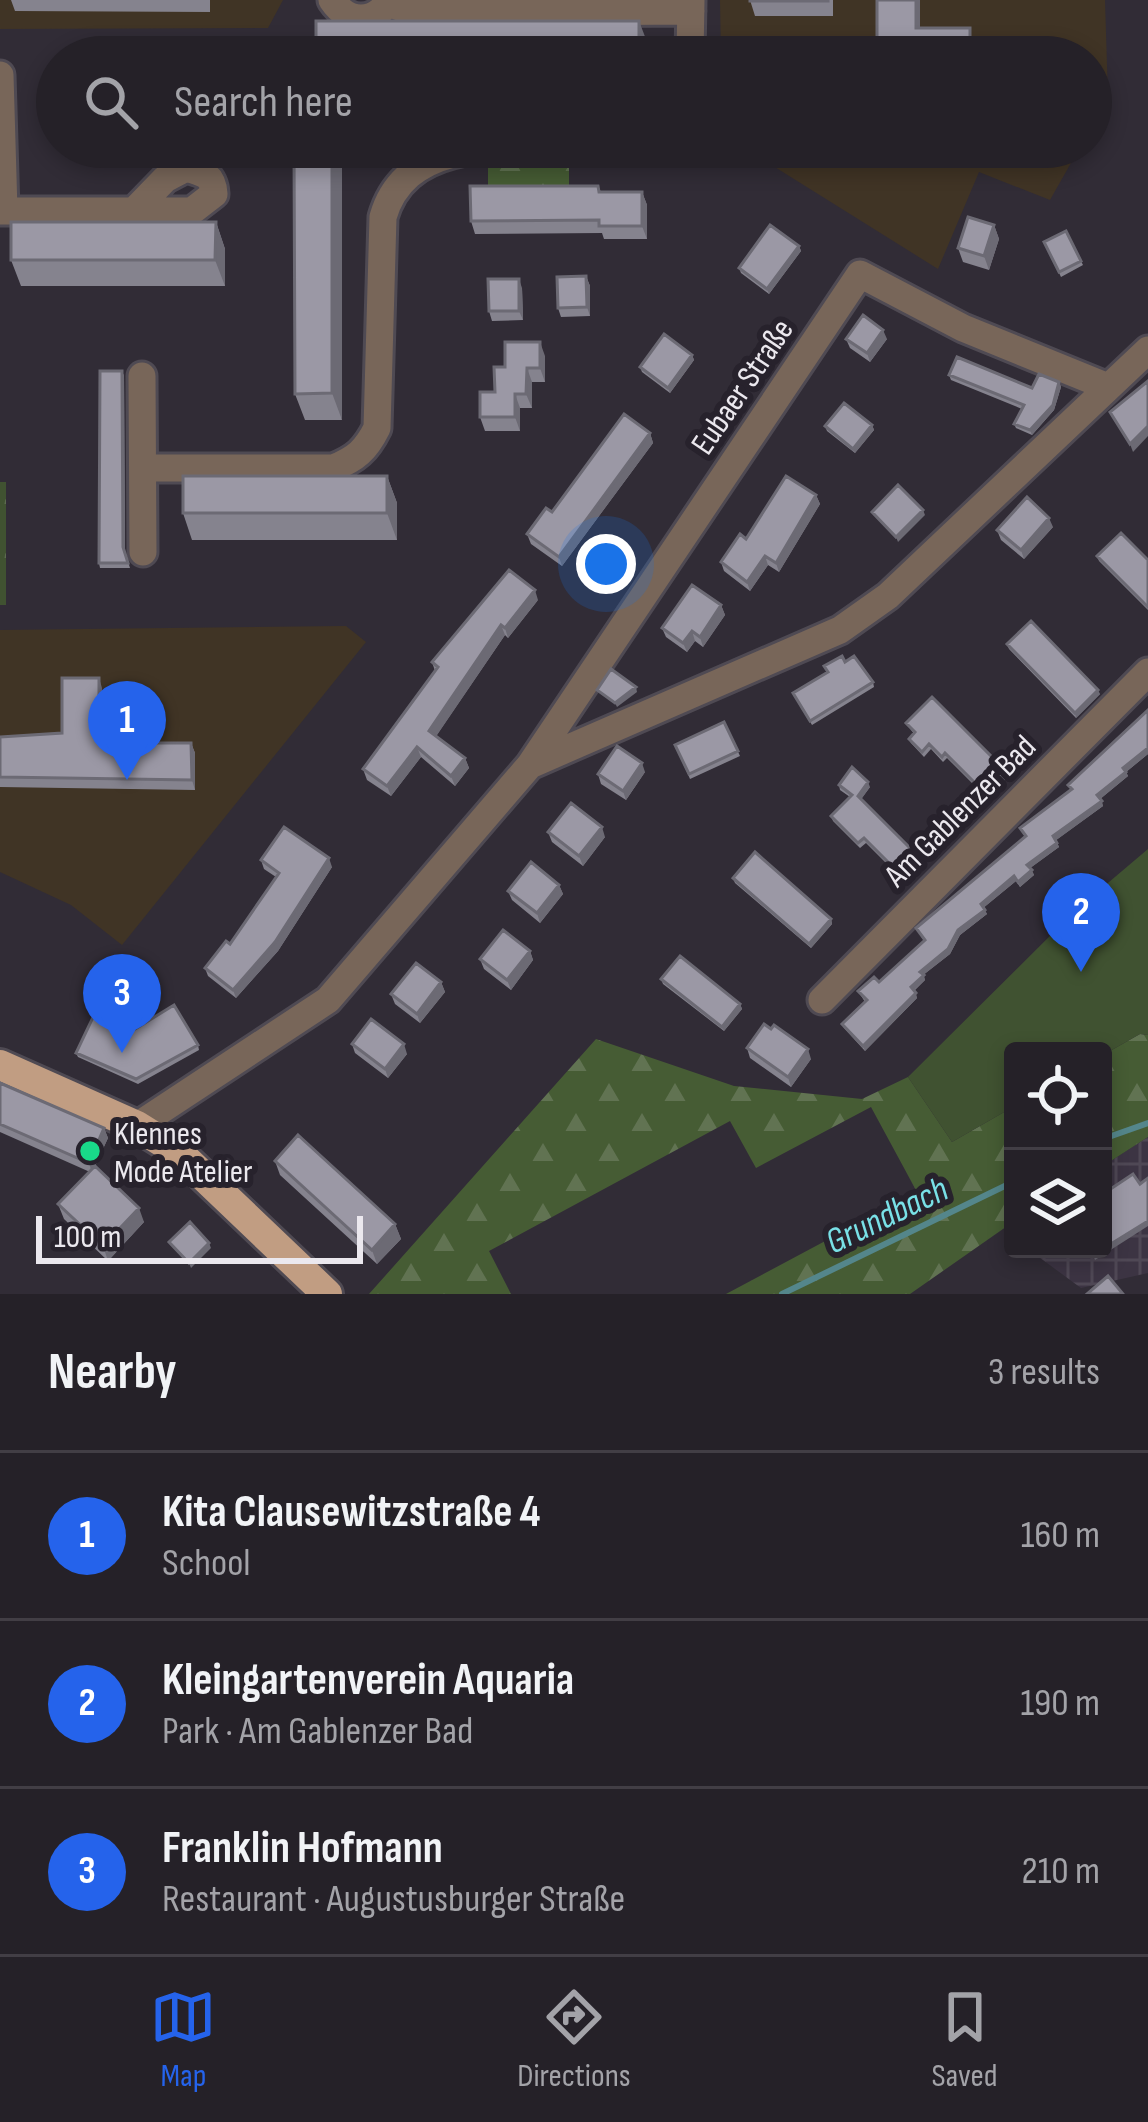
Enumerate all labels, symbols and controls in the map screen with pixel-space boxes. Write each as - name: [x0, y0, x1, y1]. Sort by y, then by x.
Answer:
- search box: [36, 36, 1112, 168]
- icon: search: [78, 69, 144, 135]
- text: Search here: [174, 75, 353, 130]
- street label: Eubaer Straße: [683, 312, 802, 462]
- your location: [576, 534, 636, 594]
- pin: 1: [88, 681, 166, 780]
- street label: Am Gablenzer Bad: [876, 727, 1045, 896]
- pin: 2: [1042, 873, 1120, 972]
- pin: 3: [83, 954, 161, 1053]
- map controls: [1004, 1042, 1112, 1258]
- button: locate: [1004, 1042, 1112, 1150]
- place label: Klennes Mode Atelier: [114, 1114, 253, 1192]
- marker: Klennes Mode Atelier: [77, 1138, 103, 1164]
- button: layers: [1004, 1150, 1112, 1258]
- water label: Grundbach: [819, 1168, 955, 1264]
- scale bar: [36, 1210, 363, 1263]
- text: 100 m: [54, 1217, 121, 1257]
- text: Nearby: [48, 1342, 177, 1403]
- text: 3 results: [988, 1349, 1100, 1396]
- text: Kita Clausewitzstraße 4: [162, 1485, 541, 1540]
- text: 1: [79, 1512, 95, 1559]
- text: 160 m: [1021, 1512, 1100, 1559]
- text: School: [162, 1540, 251, 1587]
- text: Kleingartenverein Aquaria: [162, 1653, 574, 1708]
- text: 2: [78, 1680, 96, 1727]
- text: 190 m: [1020, 1680, 1100, 1727]
- text: Park · Am Gablenzer Bad: [162, 1708, 473, 1755]
- text: Franklin Hofmann: [162, 1821, 443, 1876]
- text: 3: [78, 1848, 96, 1895]
- text: 210 m: [1022, 1848, 1100, 1895]
- text: Restaurant · Augustusburger Straße: [162, 1876, 625, 1923]
- tab: Map: [150, 1984, 216, 2096]
- tab: Directions: [517, 1984, 631, 2096]
- tab: Saved: [931, 1984, 998, 2096]

